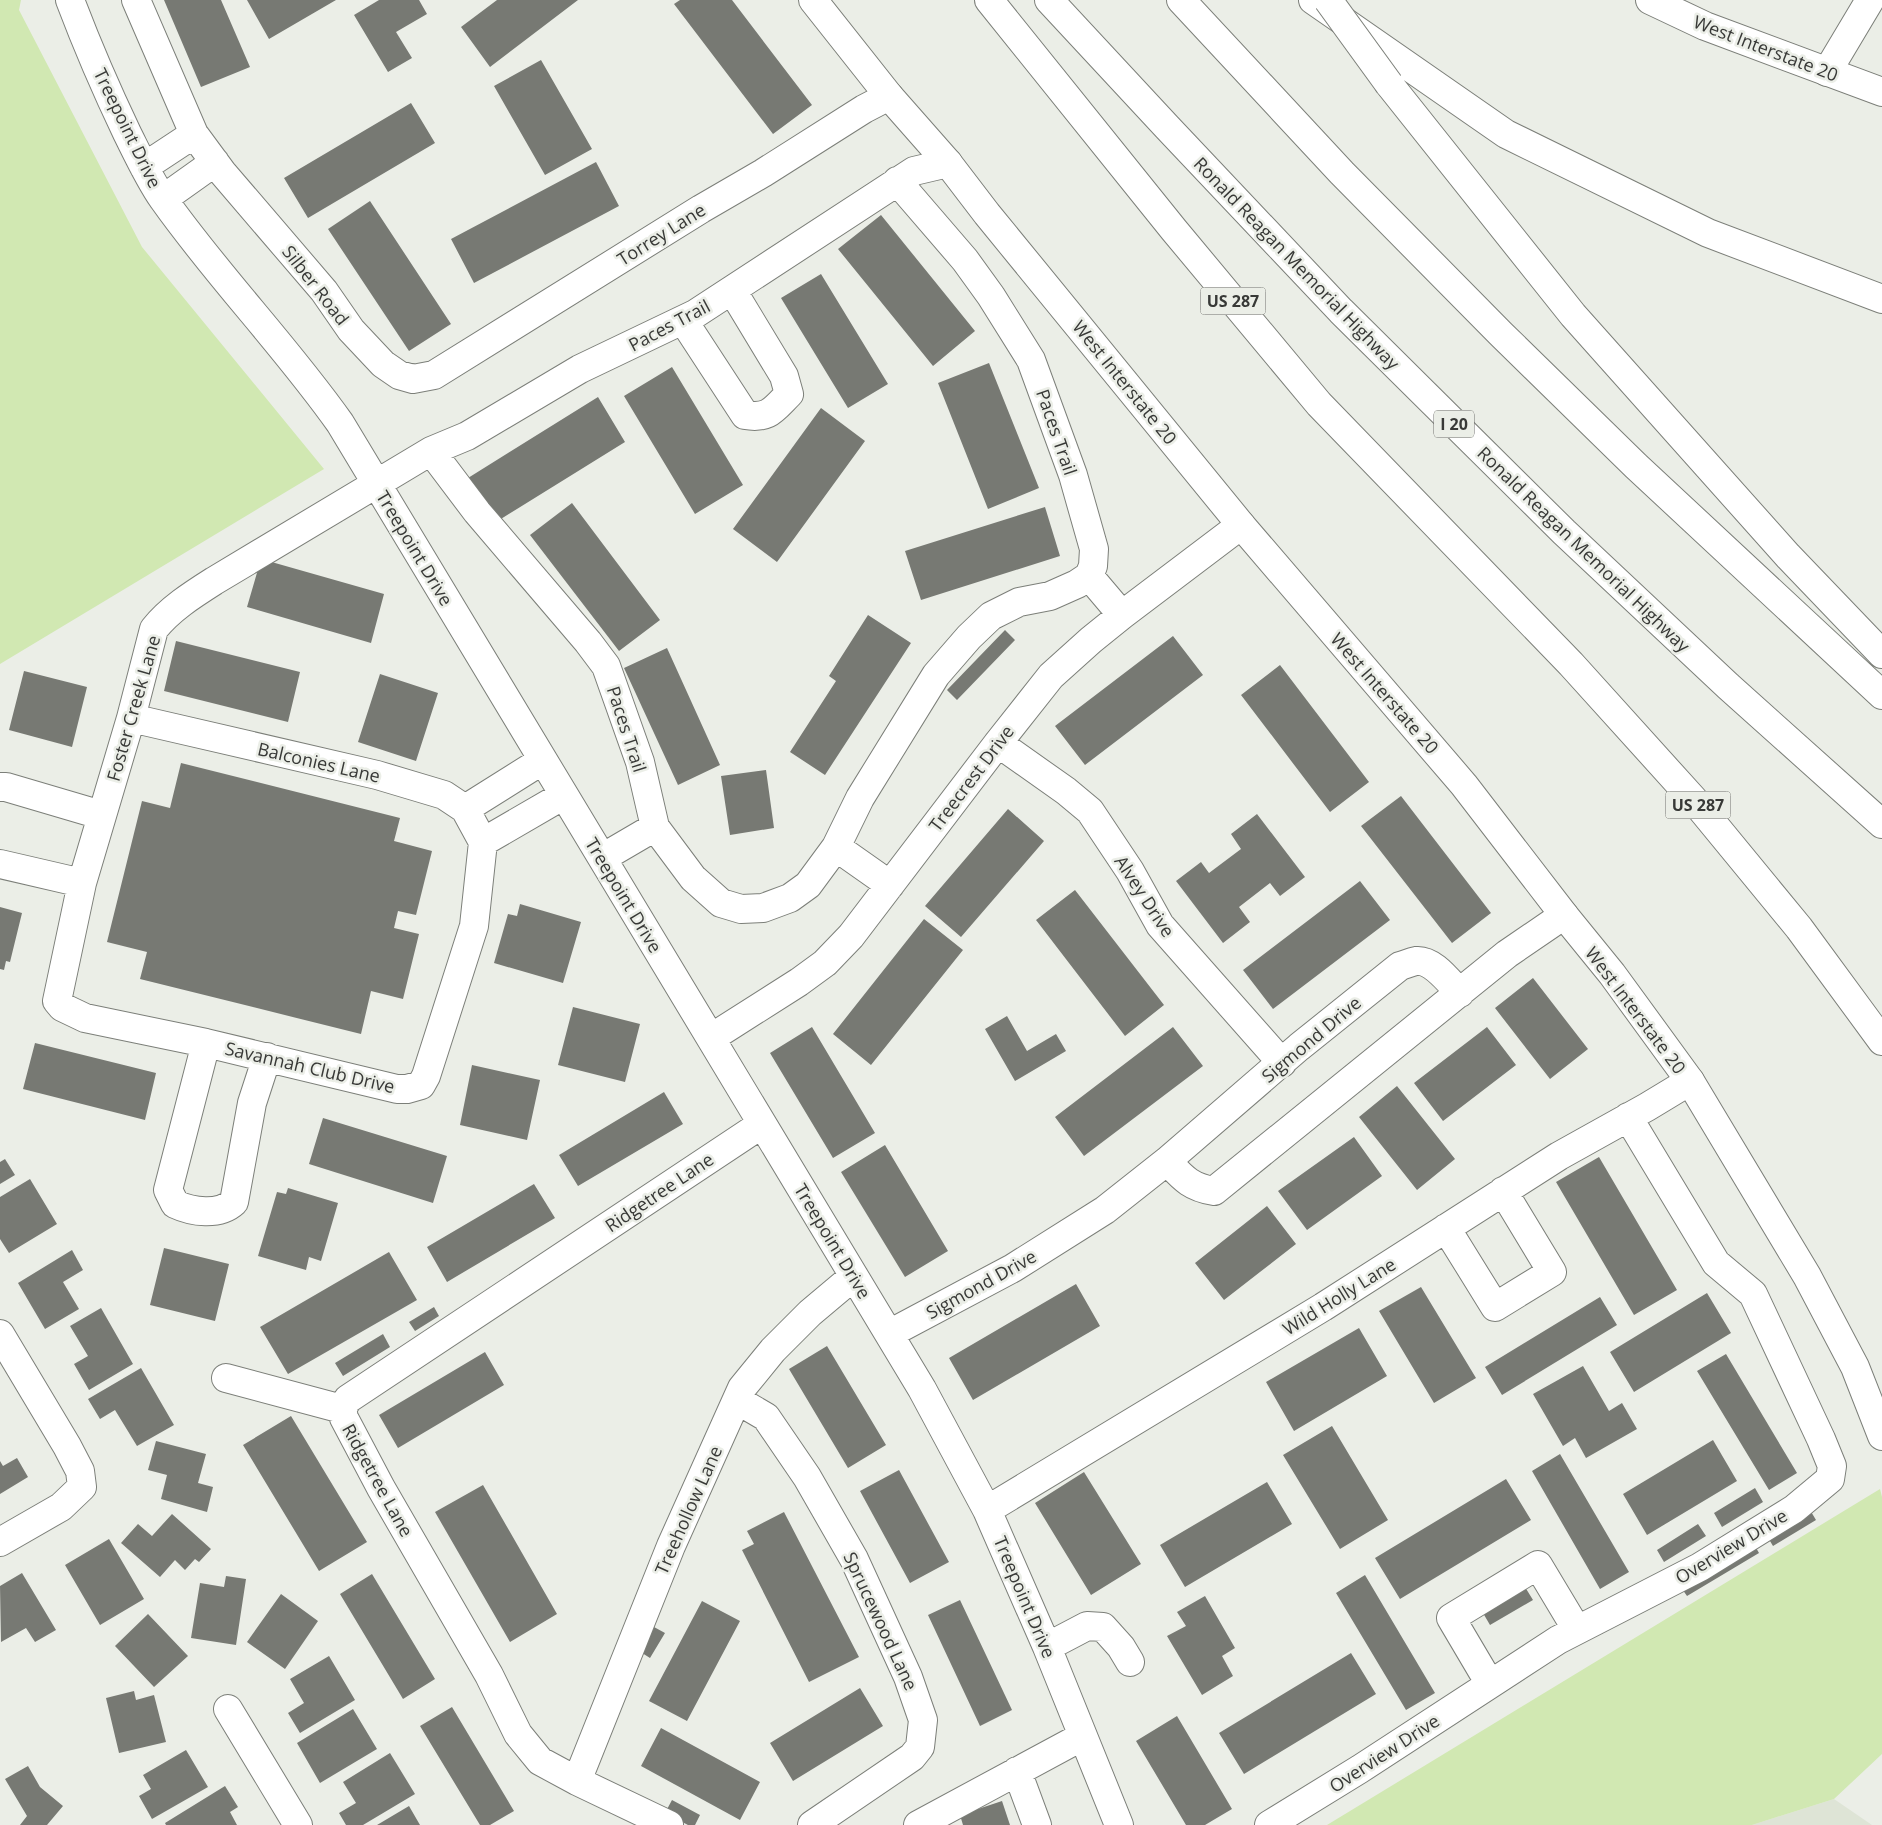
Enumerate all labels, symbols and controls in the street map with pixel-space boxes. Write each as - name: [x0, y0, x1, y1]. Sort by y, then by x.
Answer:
- street label: West Interstate 20: [1690, 9, 1842, 87]
- street label: Treepoint Drive: [89, 64, 167, 192]
- street label: Ronald Reagan Memorial Highway: [1189, 152, 1406, 375]
- street label: Torrey Lane: [612, 197, 710, 271]
- street label: Silber Road: [277, 240, 355, 330]
- road number: US 287: [1200, 288, 1266, 314]
- street label: Paces Trail: [624, 293, 714, 357]
- street label: West Interstate 20: [1067, 315, 1183, 449]
- street label: Paces Trail: [1031, 386, 1083, 478]
- road number: I 20: [1434, 410, 1474, 438]
- street label: Ronald Reagan Memorial Highway: [1473, 441, 1696, 658]
- street label: Treepoint Drive: [371, 486, 459, 610]
- street label: West Interstate 20: [1326, 627, 1444, 759]
- street label: Foster Creek Lane: [101, 632, 165, 784]
- street label: Paces Trail: [602, 683, 652, 775]
- street label: Treecrest Drive: [923, 720, 1019, 836]
- street label: Balconies Lane: [255, 736, 383, 788]
- road number: US 287: [1666, 792, 1730, 818]
- street label: Treepoint Drive: [580, 833, 668, 957]
- street label: Alvey Drive: [1110, 851, 1180, 941]
- street label: West Interstate 20: [1580, 942, 1692, 1078]
- street label: Sigmond Drive: [1256, 990, 1366, 1088]
- street label: Savannah Club Drive: [223, 1036, 397, 1098]
- street label: Ridgetree Lane: [600, 1147, 718, 1237]
- street label: Treepoint Drive: [789, 1179, 877, 1303]
- street label: Sigmond Drive: [922, 1244, 1040, 1324]
- street label: Wild Holly Lane: [1278, 1252, 1400, 1340]
- street label: Ridgetree Lane: [337, 1419, 419, 1541]
- street label: Treehollow Lane: [649, 1442, 727, 1578]
- street label: Overview Drive: [1670, 1503, 1792, 1589]
- street label: Treepoint Drive: [989, 1532, 1061, 1662]
- street label: Sprucewood Lane: [838, 1548, 924, 1694]
- street label: Overview Drive: [1324, 1708, 1444, 1798]

